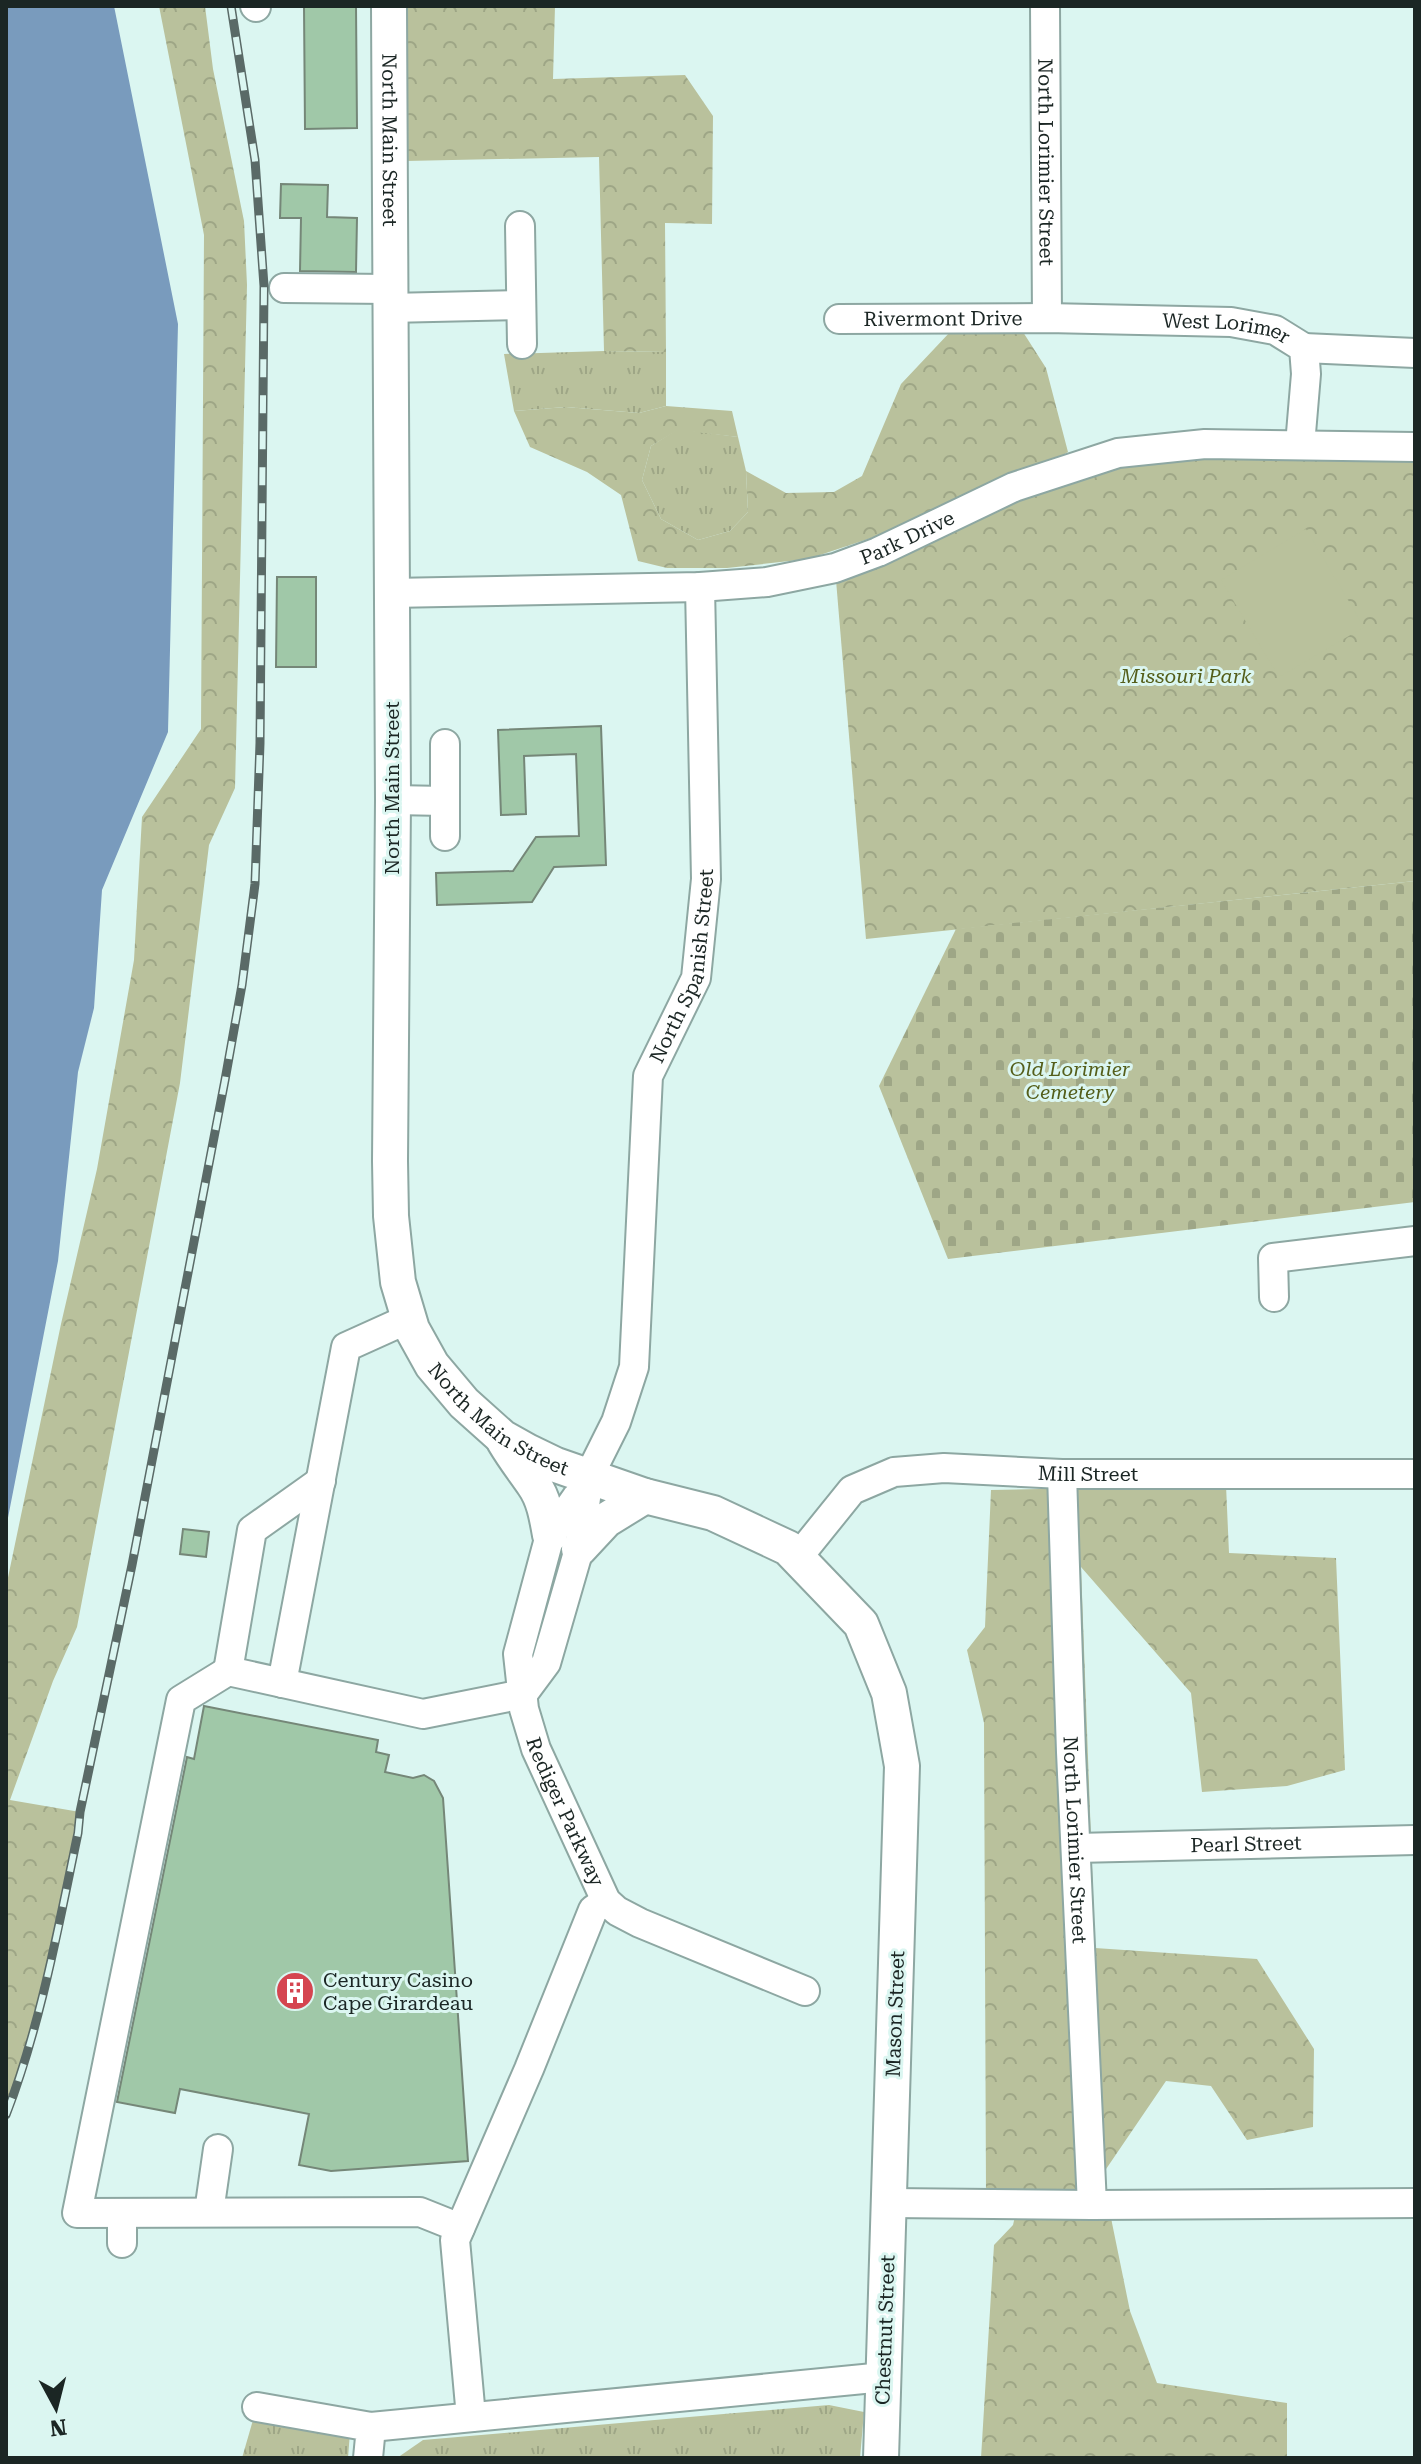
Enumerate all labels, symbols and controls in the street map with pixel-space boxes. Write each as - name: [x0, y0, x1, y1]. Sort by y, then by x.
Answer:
- street label: North Main Street: [377, 53, 402, 227]
- street label: North Lorimier Street: [1033, 58, 1059, 267]
- street label: Rivermont Drive: [863, 306, 1023, 331]
- street label: West Lorimer: [1162, 309, 1295, 349]
- street label: Park Drive: [857, 505, 958, 570]
- park label: Missouri Park: [1120, 664, 1252, 688]
- street label: North Main Street: [380, 701, 404, 875]
- street label: North Spanish Street: [644, 868, 718, 1067]
- park label: Old Lorimier Cemetery: [1010, 1057, 1131, 1104]
- street label: North Main Street: [423, 1358, 572, 1481]
- street label: Mill Street: [1037, 1461, 1139, 1486]
- street label: Rediger Parkway: [521, 1734, 610, 1890]
- street label: North Lorimier Street: [1058, 1736, 1092, 1945]
- street label: Pearl Street: [1190, 1831, 1302, 1857]
- street label: Mason Street: [881, 1950, 909, 2078]
- place label: Century Casino Cape Girardeau: [323, 1968, 473, 2015]
- building icon: Century Casino Cape Girardeau: [274, 1970, 316, 2012]
- street label: Chestnut Street: [870, 2254, 900, 2406]
- north arrow: [16, 2368, 96, 2448]
- text: N: [48, 2414, 68, 2441]

